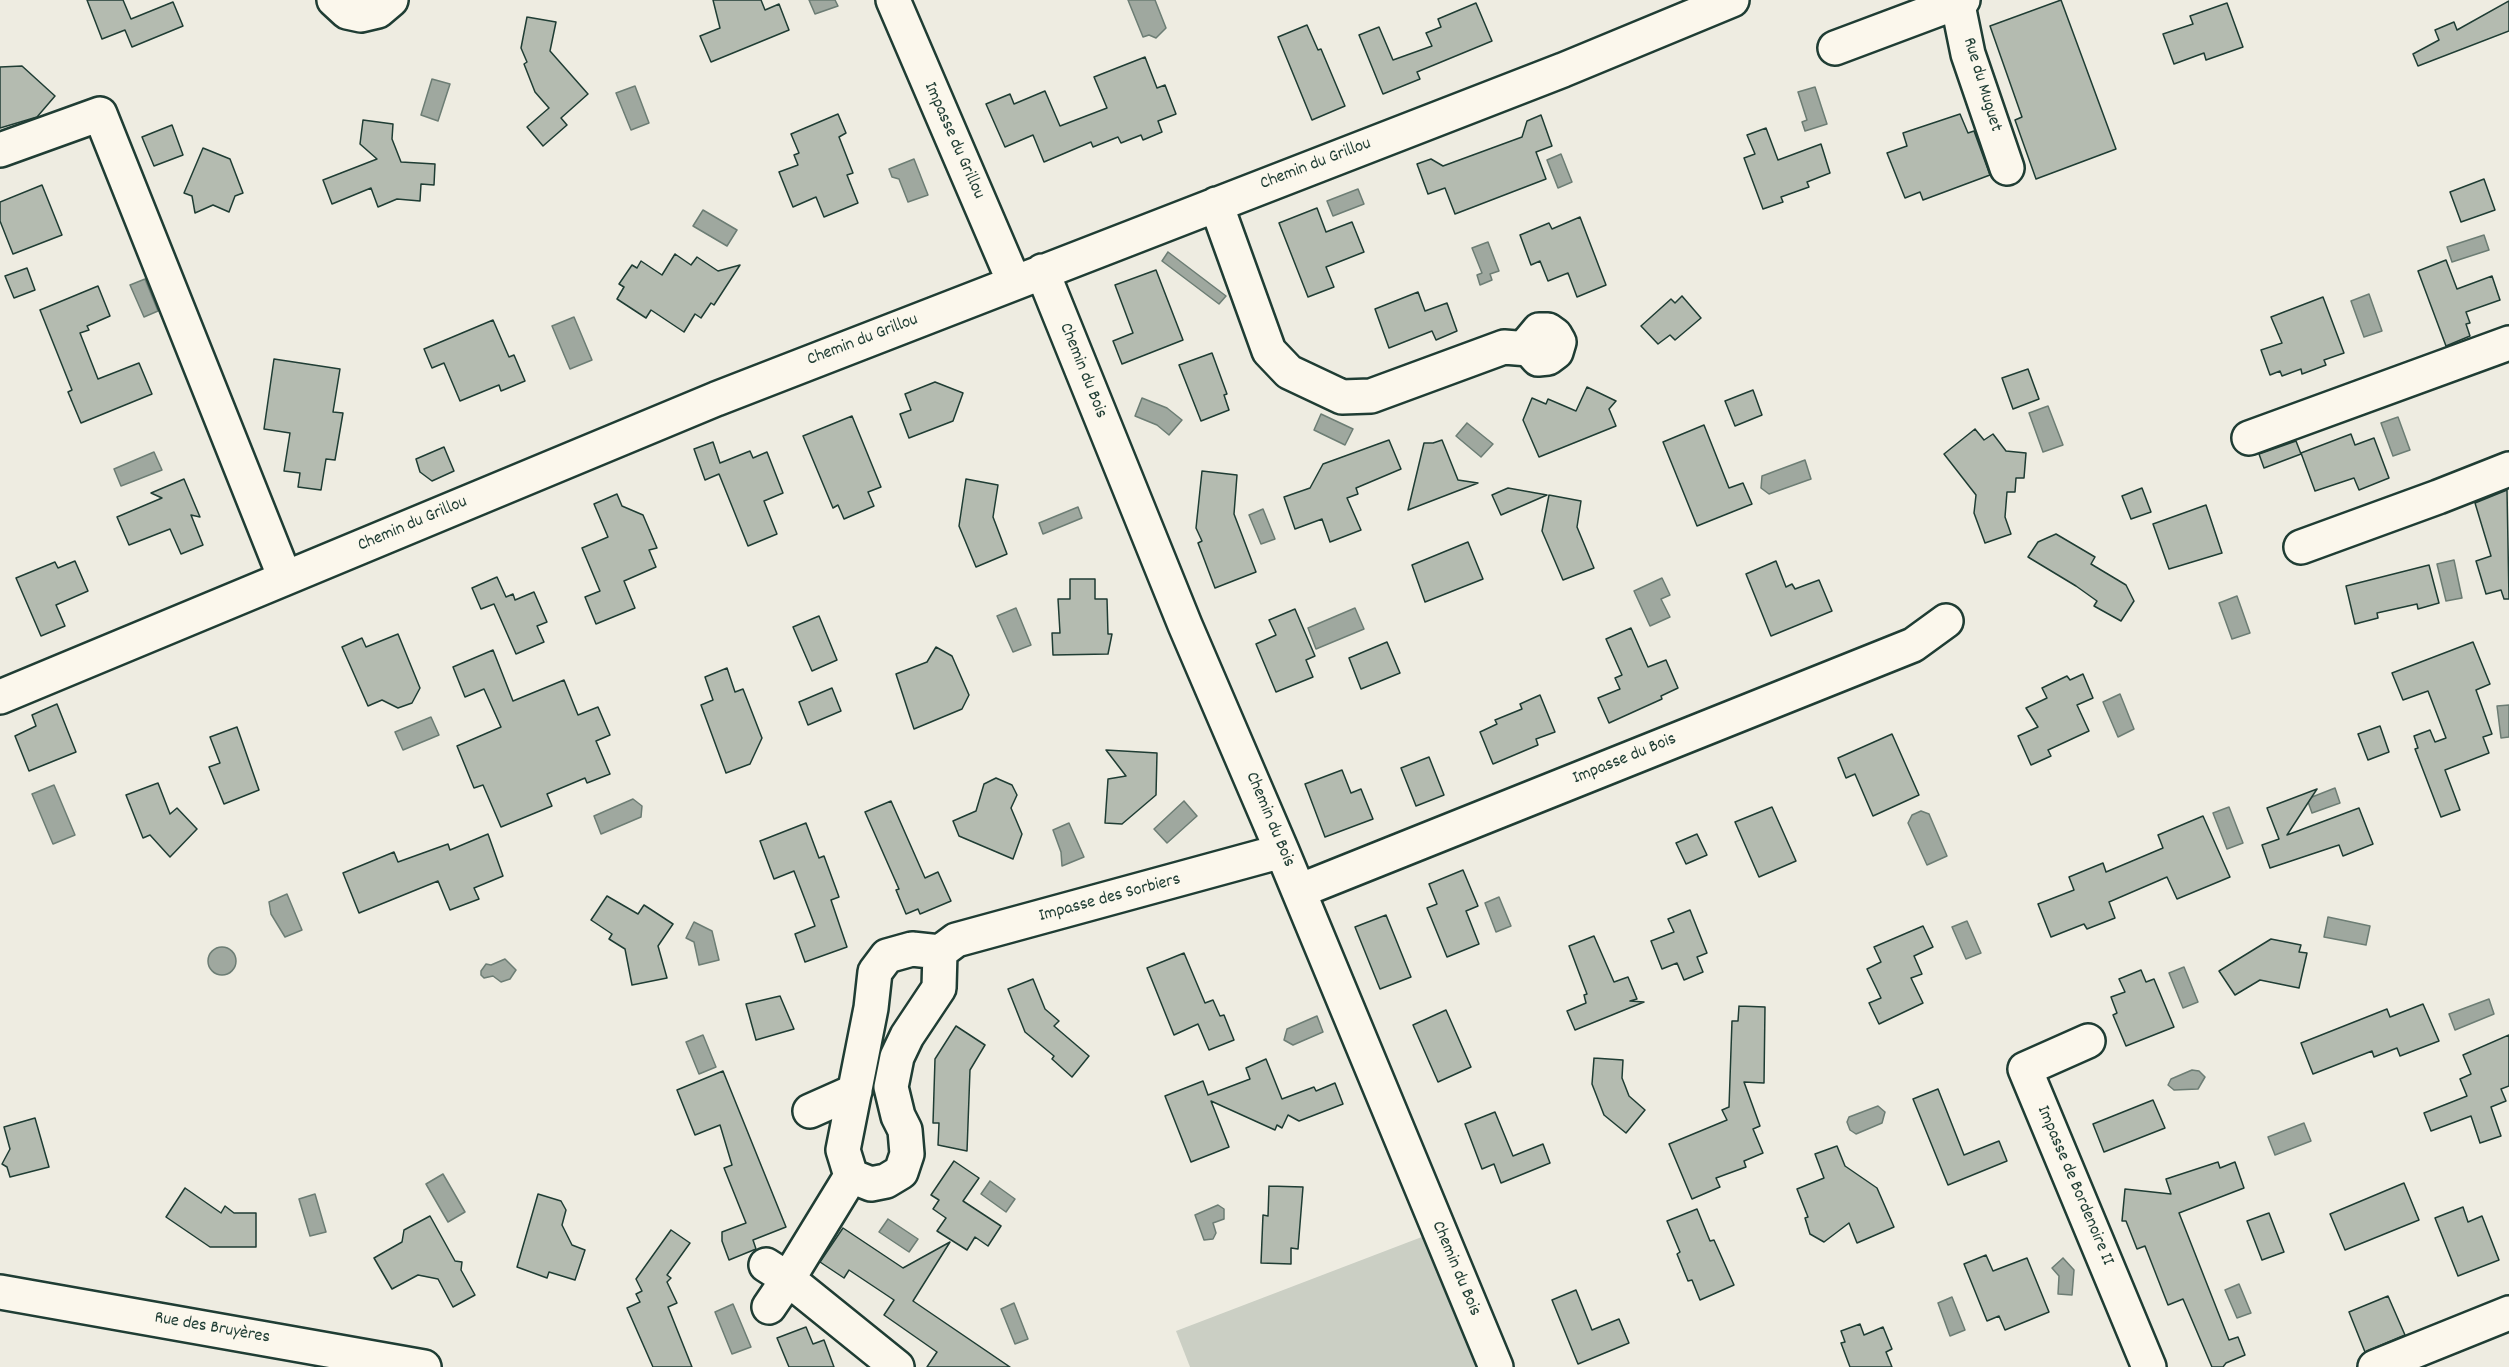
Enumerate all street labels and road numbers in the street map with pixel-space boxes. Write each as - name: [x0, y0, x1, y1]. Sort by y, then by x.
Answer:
- street label: Rue du Muguet: [1956, 35, 2006, 135]
- street label: Impasse du Grillou: [918, 79, 988, 203]
- street label: Chemin du Grillou: [1258, 134, 1374, 196]
- street label: Chemin du Grillou: [805, 310, 921, 372]
- street label: Chemin du Bois: [1053, 320, 1111, 422]
- street label: Chemin du Grillou: [355, 492, 471, 558]
- street label: Impasse du Bois: [1570, 729, 1680, 791]
- street label: Chemin du Bois: [1239, 769, 1299, 871]
- street label: Impasse des Sorbiers: [1037, 870, 1183, 928]
- street label: Impasse de Bordenoire II: [2031, 1103, 2117, 1269]
- street label: Chemin du Bois: [1425, 1218, 1485, 1320]
- street label: Rue des Bruyères: [153, 1308, 271, 1350]

